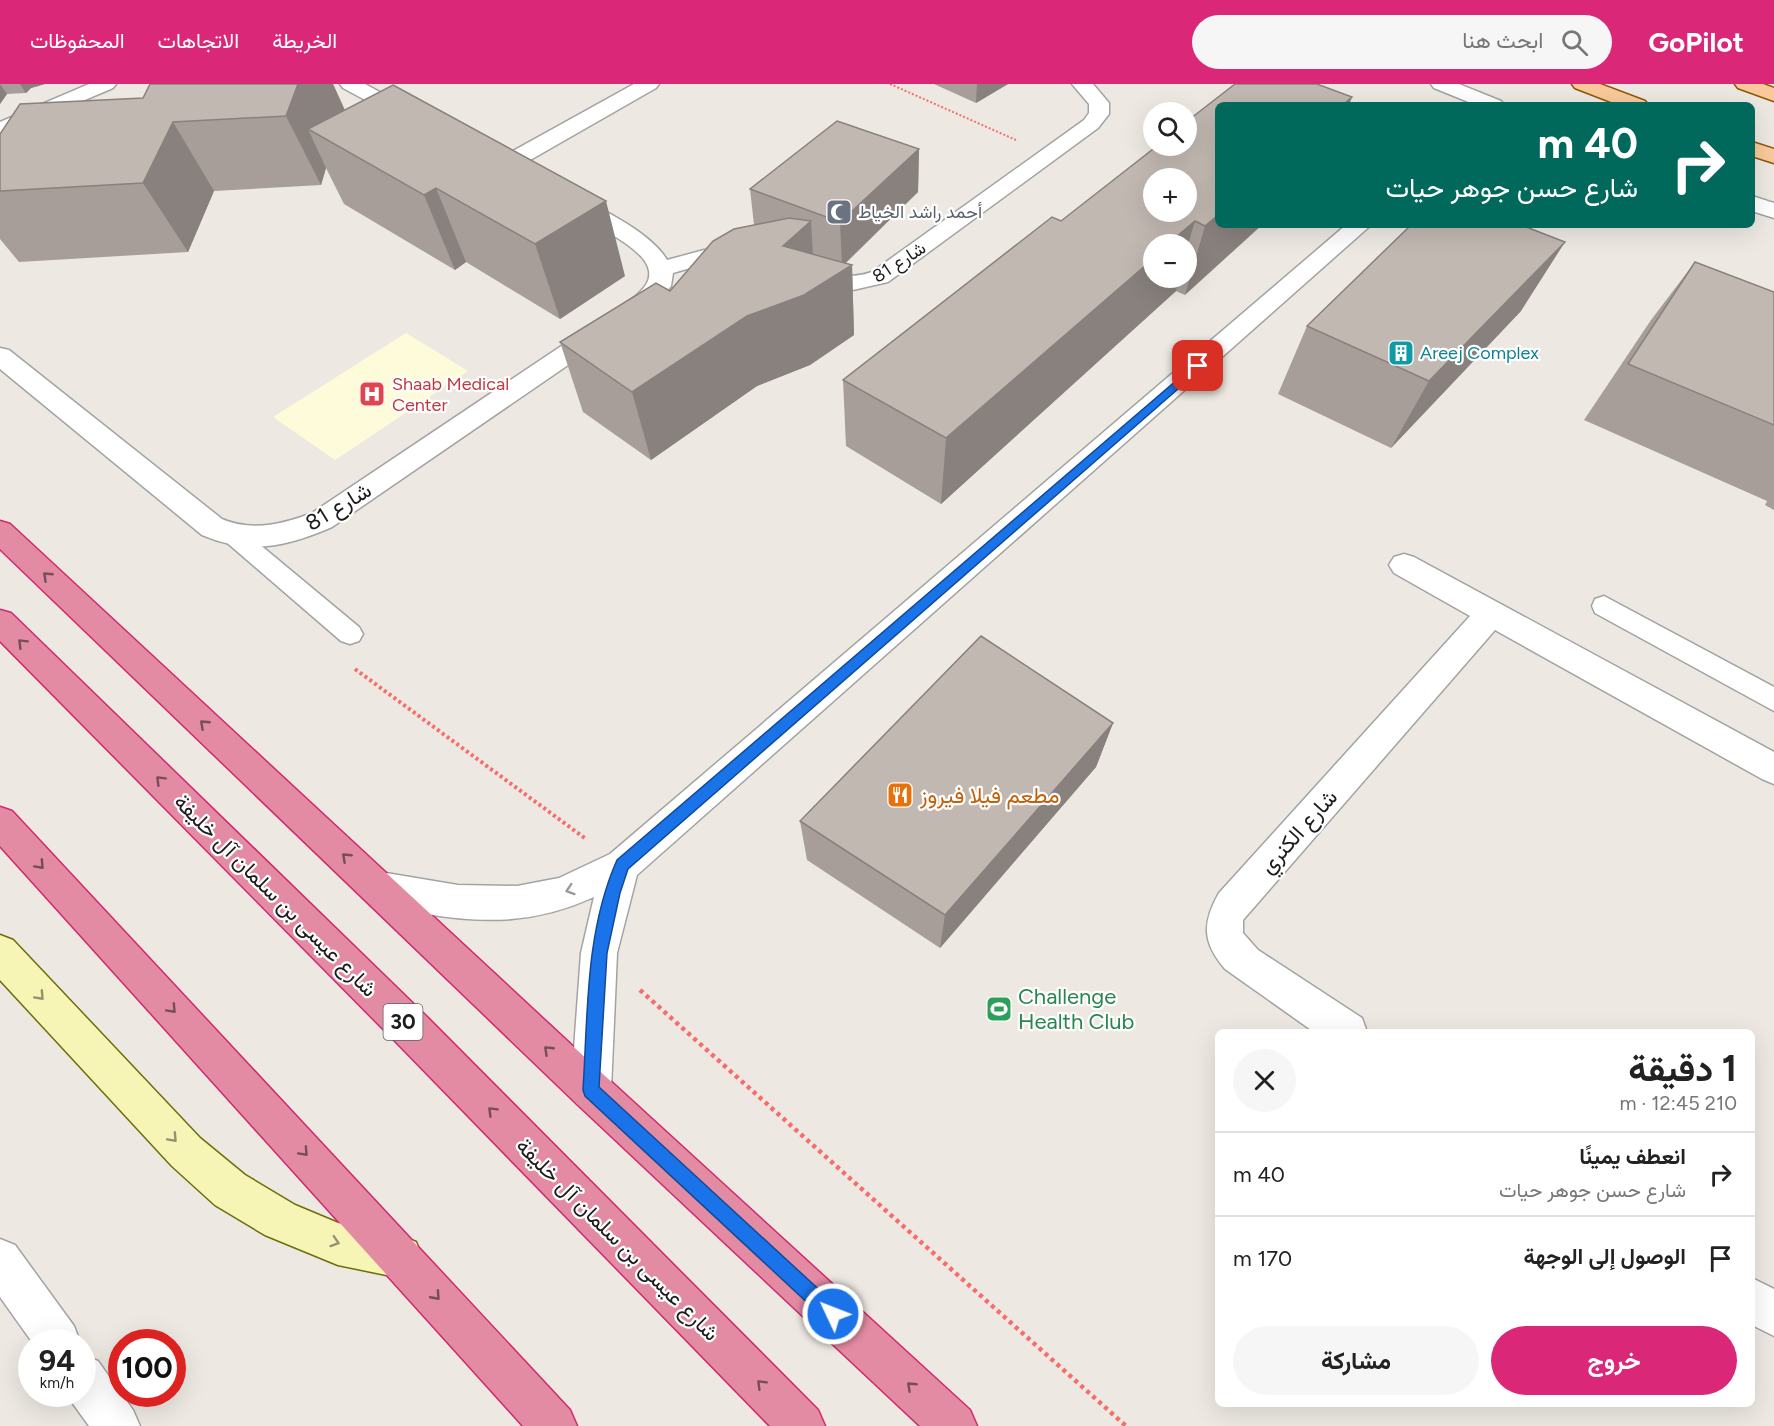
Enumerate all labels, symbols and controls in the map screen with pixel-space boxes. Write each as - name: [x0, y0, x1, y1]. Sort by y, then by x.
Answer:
- search box: [1192, 15, 1612, 69]
- text: GoPilot: [1648, 25, 1744, 59]
- icon: search: [1558, 26, 1591, 59]
- text: ابحث هنا: [1462, 27, 1543, 54]
- text: المحفوظات: [30, 28, 125, 53]
- text: الاتجاهات: [158, 28, 239, 53]
- text: الخريطة: [272, 28, 337, 53]
- map controls: [1143, 102, 1197, 288]
- button: search: [1143, 102, 1197, 156]
- text: 40 m: [1538, 118, 1638, 169]
- icon: right: [1659, 126, 1737, 204]
- button: +: [1143, 168, 1197, 222]
- text: شارع حسن جوهر حيات: [1385, 171, 1638, 204]
- mosque icon: أحمد راشد الخياط: [824, 197, 854, 227]
- place label: أحمد راشد الخياط: [858, 201, 982, 223]
- button: −: [1143, 234, 1197, 288]
- street label: شارع 81: [868, 237, 930, 288]
- building icon: Areej Complex: [1386, 338, 1416, 368]
- pin: [1172, 340, 1223, 391]
- place label: Areej Complex: [1420, 342, 1539, 364]
- icon: arrive: [1181, 349, 1214, 382]
- place label: Shaab Medical Center: [392, 373, 509, 416]
- hospital icon: Shaab Medical Center: [357, 379, 387, 409]
- street label: شارع 81: [300, 476, 377, 537]
- one-way arrow: [43, 572, 53, 583]
- one-way arrow: [18, 640, 29, 651]
- one-way arrow: [201, 720, 211, 731]
- one-way arrow: [157, 777, 168, 788]
- restaurant icon: مطعم فيلا فيروز: [885, 780, 915, 810]
- place label: مطعم فيلا فيروز: [919, 782, 1060, 810]
- street label: شارع الكنري: [1254, 784, 1347, 882]
- street label: شارع عيسى بن سلمان آل خليفة: [168, 788, 383, 1003]
- one-way arrow: [343, 853, 353, 864]
- one-way arrow: [33, 859, 44, 869]
- one-way arrow: [565, 883, 576, 895]
- place label: Challenge Health Club: [1018, 983, 1135, 1035]
- one-way arrow: [33, 989, 44, 1000]
- sports icon: Challenge Health Club: [984, 994, 1014, 1024]
- one-way arrow: [165, 1002, 176, 1013]
- road number: 30: [384, 1004, 422, 1040]
- one-way arrow: [545, 1046, 556, 1057]
- text: 1 دقيقة: [1628, 1047, 1737, 1090]
- button: close: [1233, 1049, 1296, 1112]
- text: 210 m · 12:45: [1619, 1091, 1737, 1115]
- one-way arrow: [488, 1107, 499, 1118]
- one-way arrow: [166, 1132, 177, 1142]
- street label: شارع عيسى بن سلمان آل خليفة: [510, 1132, 725, 1347]
- text: انعطف يمينًا: [1579, 1143, 1686, 1170]
- one-way arrow: [297, 1146, 308, 1156]
- icon: right: [1704, 1158, 1737, 1191]
- text: 40 m: [1233, 1161, 1285, 1188]
- text: شارع حسن جوهر حيات: [1499, 1178, 1686, 1202]
- one-way arrow: [329, 1235, 340, 1248]
- icon: arrive: [1704, 1242, 1737, 1275]
- text: الوصول إلى الوجهة: [1523, 1243, 1686, 1270]
- text: 170 m: [1233, 1245, 1292, 1272]
- position arrow: [801, 1282, 865, 1346]
- one-way arrow: [429, 1289, 440, 1300]
- button: مشاركة: [1233, 1326, 1479, 1395]
- button: خروج: [1491, 1326, 1737, 1395]
- speed limit sign: 100: [108, 1329, 186, 1407]
- text: 94: [39, 1342, 75, 1379]
- text: km/h: [40, 1374, 74, 1392]
- one-way arrow: [758, 1381, 769, 1392]
- one-way arrow: [907, 1382, 918, 1393]

